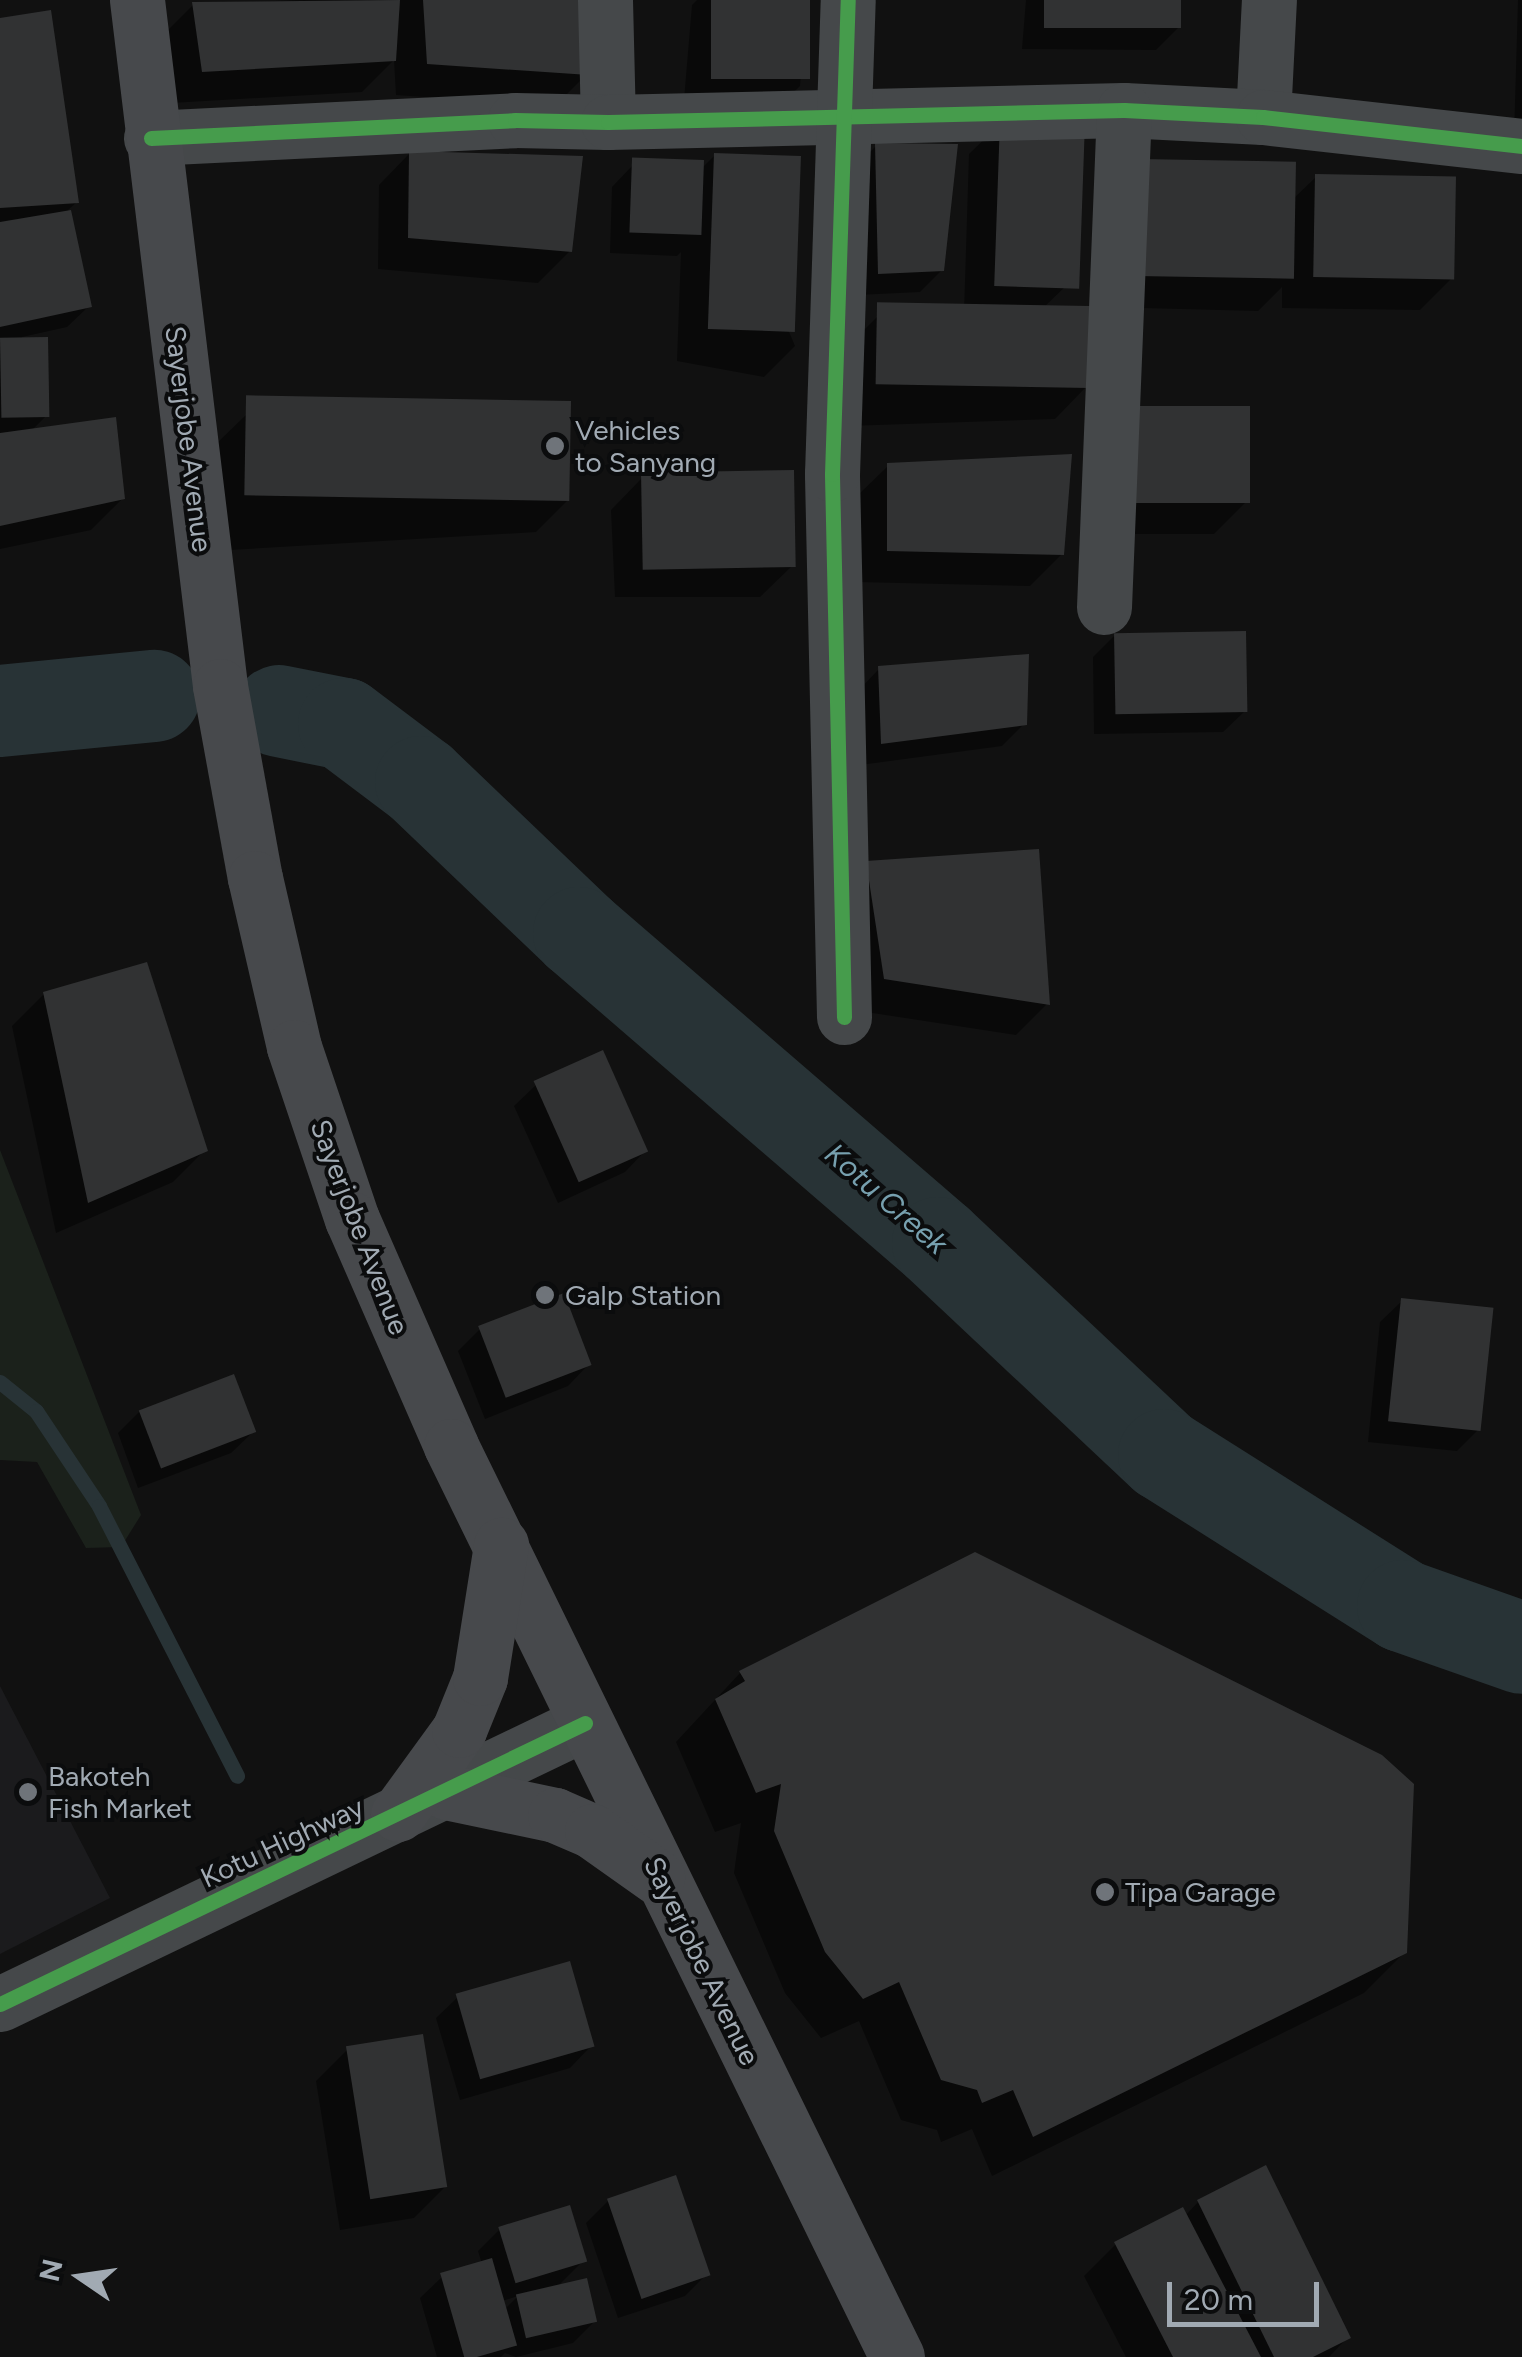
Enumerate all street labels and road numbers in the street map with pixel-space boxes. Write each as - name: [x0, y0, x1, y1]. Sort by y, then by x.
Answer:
- street label: Sayerjobe Avenue: [158, 324, 220, 554]
- street label: Sayerjobe Avenue: [304, 1115, 416, 1339]
- street label: Kotu Highway: [195, 1790, 369, 1894]
- street label: Sayerjobe Avenue: [637, 1851, 767, 2071]

